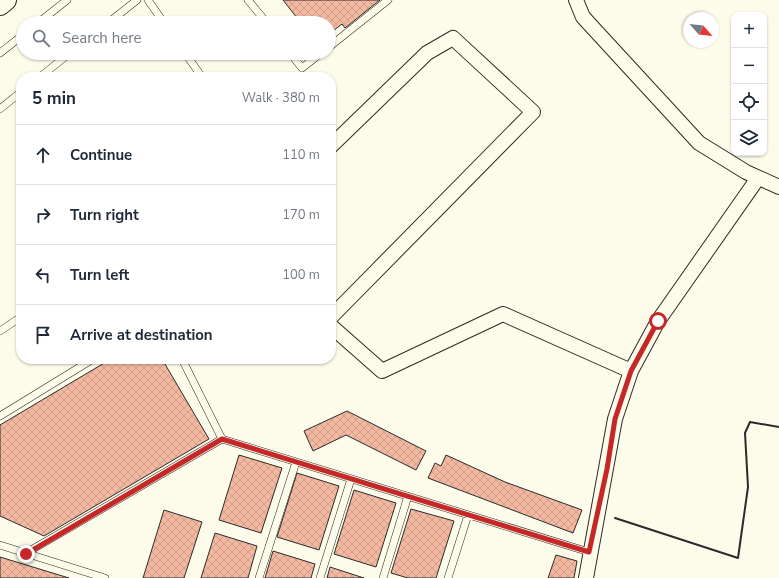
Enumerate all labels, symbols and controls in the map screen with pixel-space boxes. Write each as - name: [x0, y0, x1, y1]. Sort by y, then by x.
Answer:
- north arrow: [683, 12, 719, 48]
- map controls: [731, 12, 767, 156]
- button: +: [731, 12, 767, 48]
- search box: [16, 16, 336, 60]
- icon: search: [30, 27, 52, 49]
- text: Search here: [62, 28, 142, 48]
- button: −: [731, 48, 767, 84]
- button: locate: [731, 84, 767, 120]
- text: 5 min: [32, 87, 76, 110]
- text: Walk · 380 m: [242, 89, 320, 107]
- button: layers: [731, 120, 767, 156]
- icon: ahead: [32, 144, 54, 166]
- text: Continue: [70, 145, 132, 165]
- text: 110 m: [282, 146, 320, 164]
- icon: right: [32, 204, 54, 226]
- text: Turn right: [70, 205, 139, 225]
- text: 170 m: [282, 206, 320, 224]
- icon: left: [32, 264, 54, 286]
- text: Turn left: [70, 265, 129, 285]
- text: 100 m: [282, 266, 320, 284]
- route start: [649, 312, 667, 330]
- icon: arrive: [32, 324, 54, 346]
- text: Arrive at destination: [70, 325, 213, 345]
- route end: [17, 545, 35, 563]

